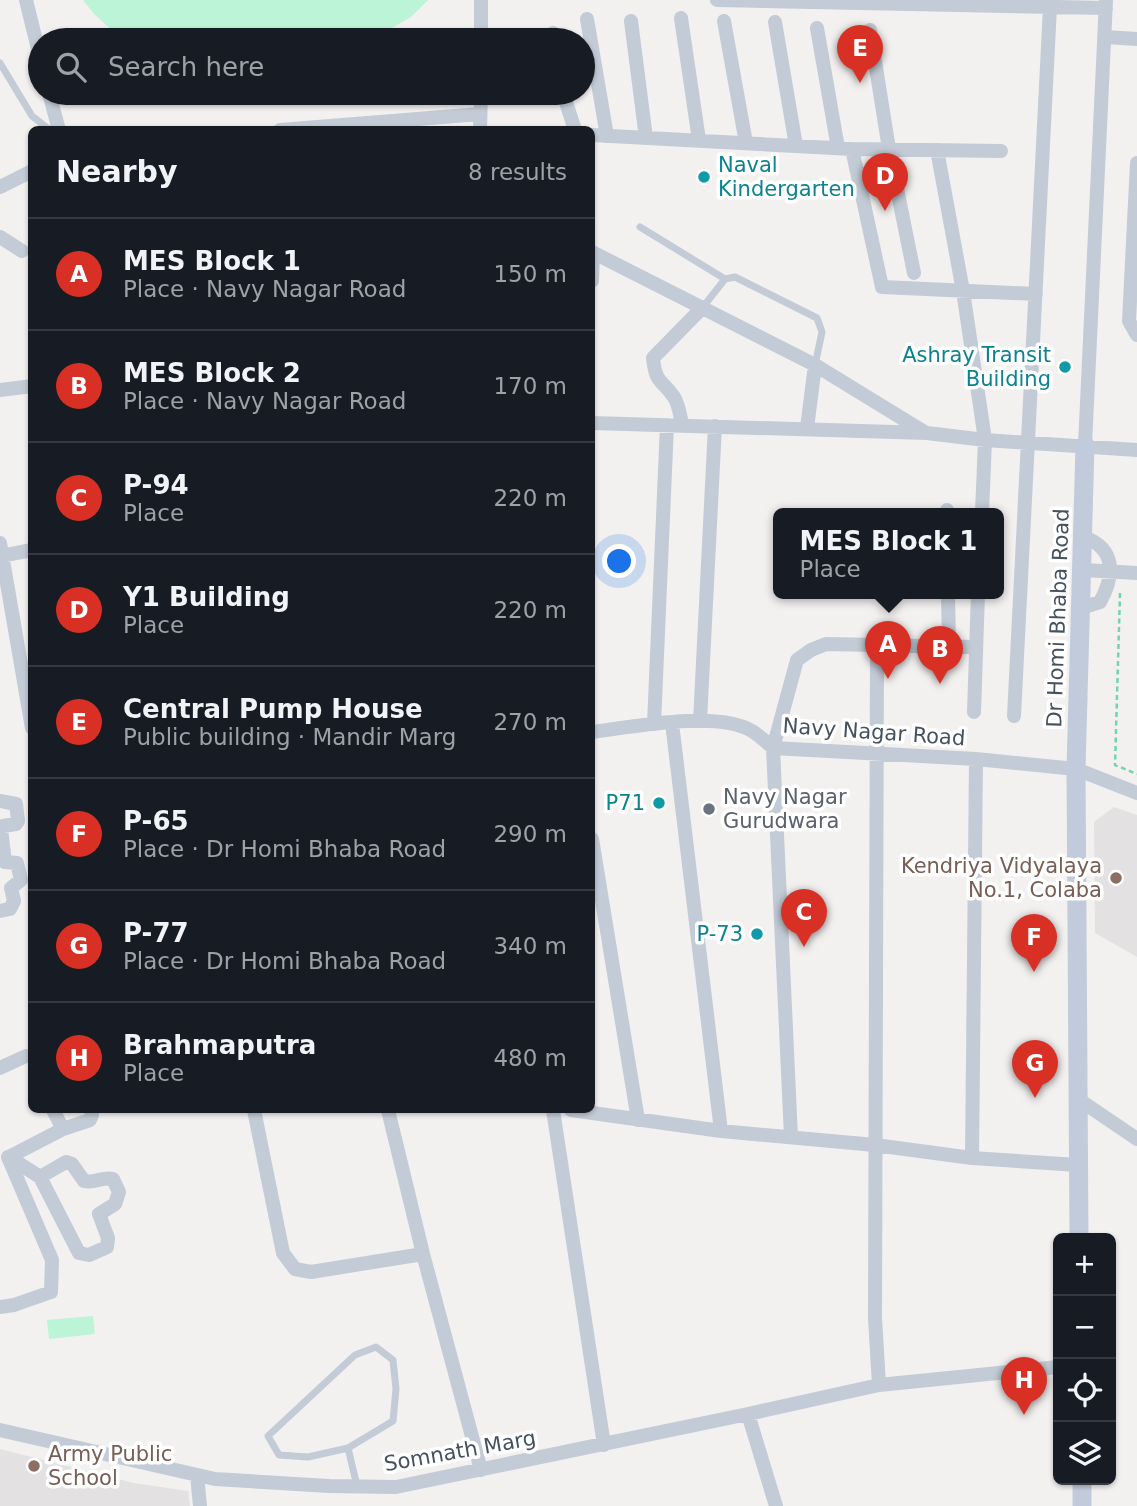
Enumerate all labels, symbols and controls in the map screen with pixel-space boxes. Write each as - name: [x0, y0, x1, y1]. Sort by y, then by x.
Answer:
- pin: E: [837, 25, 883, 83]
- search box: [28, 28, 595, 105]
- icon: search: [52, 48, 90, 86]
- text: Search here: [108, 52, 264, 82]
- place label: Naval Kindergarten: [718, 153, 855, 201]
- pin: D: [862, 153, 908, 211]
- text: Nearby: [56, 154, 178, 189]
- text: 8 results: [468, 159, 567, 185]
- marker: Naval Kindergarten: [696, 169, 712, 185]
- text: MES Block 1: [123, 246, 301, 276]
- text: A: [70, 261, 88, 287]
- text: 150 m: [493, 261, 567, 287]
- text: Place · Navy Nagar Road: [123, 276, 406, 302]
- place label: Ashray Transit Building: [902, 343, 1051, 391]
- text: MES Block 2: [123, 358, 301, 388]
- marker: Ashray Transit Building: [1057, 359, 1073, 375]
- text: B: [70, 373, 88, 399]
- text: 170 m: [493, 373, 567, 399]
- text: Place · Navy Nagar Road: [123, 388, 406, 414]
- text: P-94: [123, 470, 189, 500]
- text: C: [71, 485, 87, 511]
- text: 220 m: [493, 485, 567, 511]
- text: Place: [123, 500, 184, 526]
- popup: [773, 508, 1004, 599]
- street label: Dr Homi Bhaba Road: [1042, 508, 1074, 728]
- text: MES Block 1: [800, 526, 977, 556]
- your location: [602, 544, 636, 578]
- text: Place: [800, 556, 861, 582]
- text: Y1 Building: [123, 582, 290, 612]
- text: D: [69, 597, 89, 623]
- text: 220 m: [493, 597, 567, 623]
- text: Place: [123, 612, 184, 638]
- pin: A: [865, 621, 911, 679]
- pin: B: [917, 626, 963, 684]
- text: Central Pump House: [123, 694, 423, 724]
- text: E: [71, 709, 87, 735]
- text: 270 m: [493, 709, 567, 735]
- street label: Navy Nagar Road: [782, 714, 966, 750]
- text: Public building · Mandir Marg: [123, 724, 456, 750]
- place label: Navy Nagar Gurudwara: [723, 785, 847, 833]
- place label: P71: [606, 791, 645, 815]
- marker: P71: [651, 795, 667, 811]
- marker: Navy Nagar Gurudwara: [701, 801, 717, 817]
- text: P-65: [123, 806, 189, 836]
- text: F: [71, 821, 87, 847]
- text: 290 m: [493, 821, 567, 847]
- text: Place · Dr Homi Bhaba Road: [123, 836, 446, 862]
- place label: Kendriya Vidyalaya No.1, Colaba: [901, 854, 1102, 902]
- marker: Kendriya Vidyalaya No.1, Colaba: [1108, 870, 1124, 886]
- pin: C: [781, 889, 827, 947]
- pin: F: [1011, 914, 1057, 972]
- text: P-77: [123, 918, 189, 948]
- place label: P-73: [696, 922, 743, 946]
- marker: P-73: [749, 926, 765, 942]
- text: G: [70, 933, 88, 959]
- text: 340 m: [493, 933, 567, 959]
- text: Place · Dr Homi Bhaba Road: [123, 948, 446, 974]
- text: Brahmaputra: [123, 1030, 316, 1060]
- pin: G: [1012, 1040, 1058, 1098]
- text: H: [69, 1045, 89, 1071]
- text: 480 m: [493, 1045, 567, 1071]
- text: Place: [123, 1060, 184, 1086]
- map controls: [1053, 1233, 1116, 1485]
- button: +: [1053, 1233, 1116, 1296]
- button: −: [1053, 1296, 1116, 1359]
- pin: H: [1001, 1357, 1047, 1415]
- button: locate: [1053, 1359, 1116, 1422]
- button: layers: [1053, 1422, 1116, 1485]
- street label: Somnath Marg: [382, 1426, 538, 1476]
- place label: Army Public School: [48, 1442, 172, 1490]
- marker: Army Public School: [26, 1458, 42, 1474]

